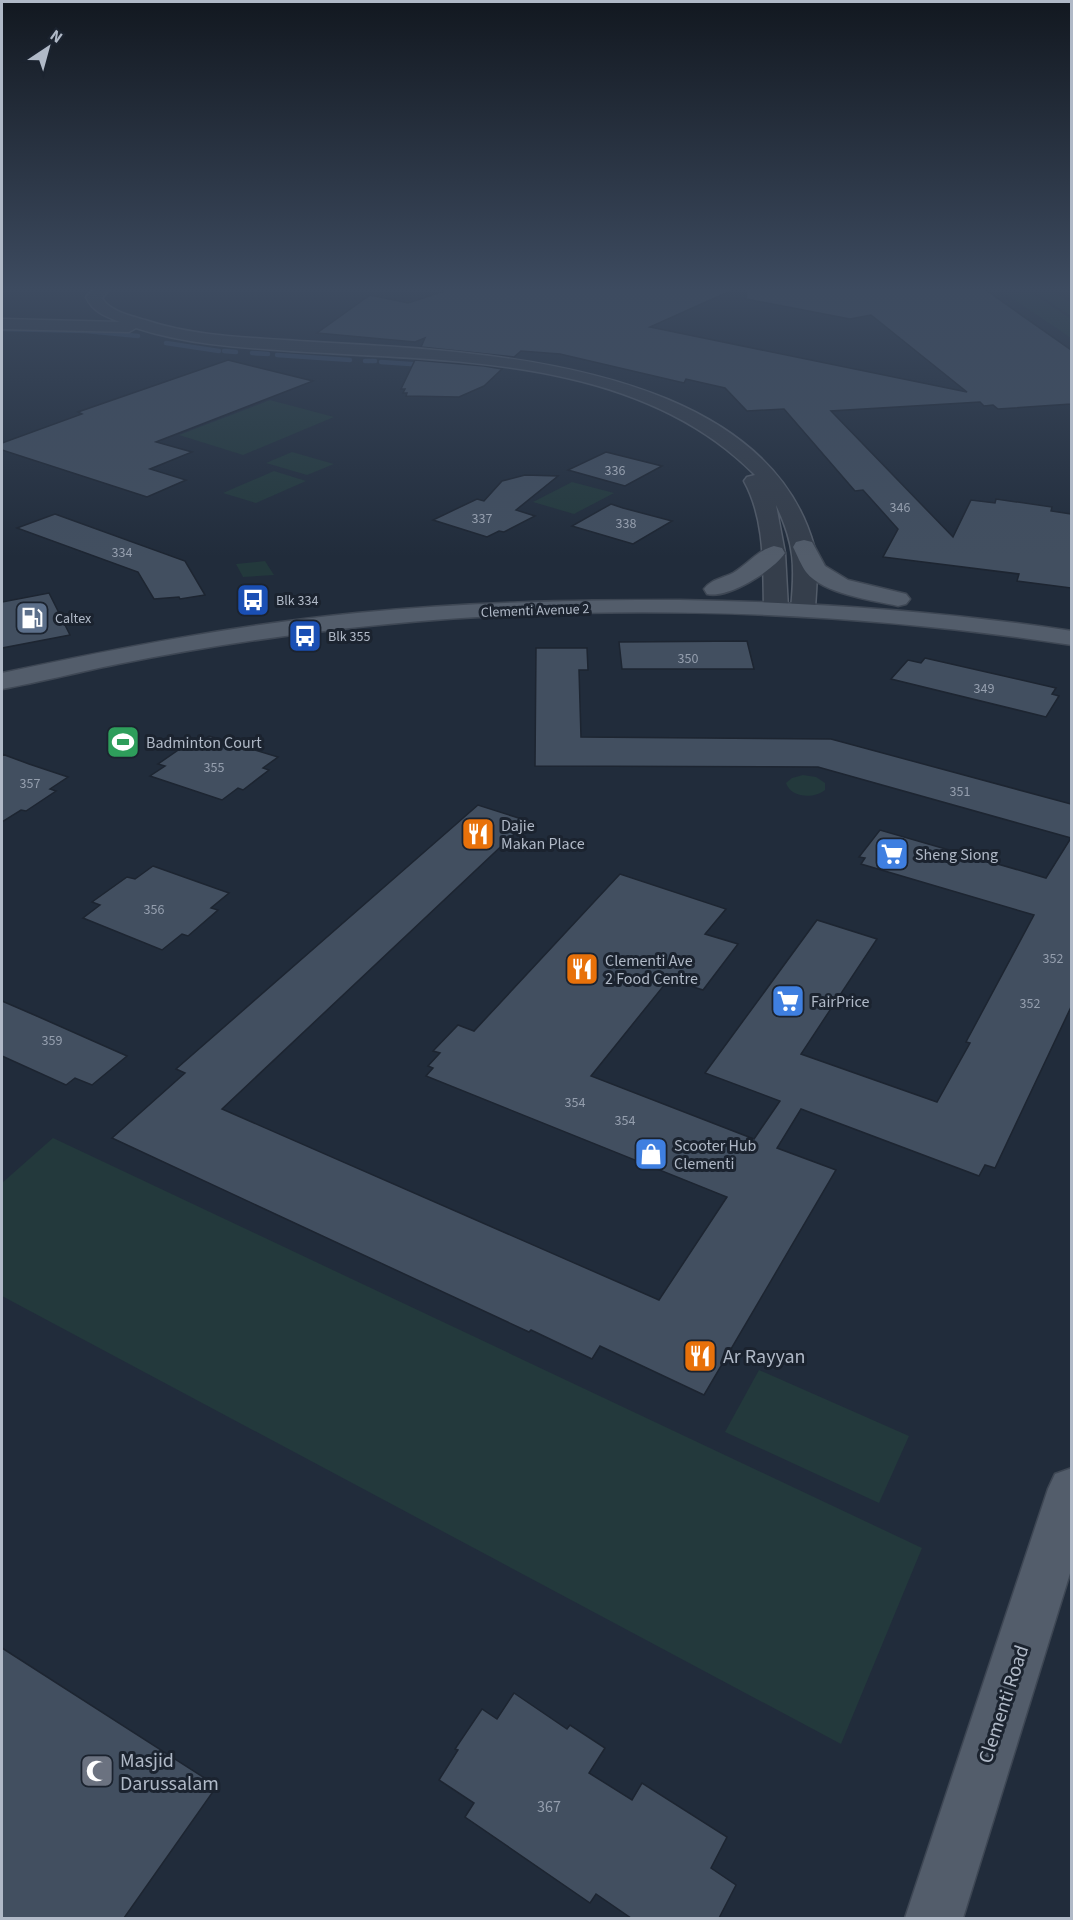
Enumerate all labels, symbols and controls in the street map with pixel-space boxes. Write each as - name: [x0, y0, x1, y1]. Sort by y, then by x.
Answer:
- north arrow: [18, 18, 78, 78]
- text: N: [45, 25, 67, 49]
- house number: 336: [605, 461, 625, 481]
- house number: 346: [890, 498, 910, 518]
- house number: 337: [472, 509, 492, 529]
- house number: 338: [616, 514, 636, 534]
- house number: 334: [112, 543, 132, 563]
- bus stop icon: Blk 334: [235, 582, 271, 618]
- place label: Blk 334: [276, 591, 318, 611]
- street label: Clementi Avenue 2: [480, 599, 590, 623]
- fuel station icon: Caltex: [14, 600, 50, 636]
- place label: Caltex: [55, 609, 92, 629]
- bus stop icon: Blk 355: [287, 618, 323, 654]
- place label: Blk 355: [328, 627, 370, 647]
- house number: 350: [678, 649, 698, 669]
- house number: 349: [974, 679, 994, 699]
- sports icon: Badminton Court: [105, 724, 141, 760]
- place label: Badminton Court: [146, 732, 262, 754]
- house number: 355: [204, 758, 224, 778]
- house number: 357: [20, 774, 40, 794]
- house number: 351: [950, 782, 970, 802]
- place label: Dajie Makan Place: [501, 815, 585, 855]
- restaurant icon: Dajie Makan Place: [460, 816, 496, 852]
- supermarket icon: Sheng Siong: [874, 836, 910, 872]
- place label: Sheng Siong: [915, 844, 998, 866]
- house number: 356: [144, 900, 164, 920]
- house number: 352: [1043, 949, 1063, 969]
- place label: Clementi Ave 2 Food Centre: [605, 950, 698, 990]
- restaurant icon: Clementi Ave 2 Food Centre: [564, 951, 600, 987]
- supermarket icon: FairPrice: [770, 983, 806, 1019]
- place label: FairPrice: [811, 991, 869, 1013]
- house number: 352: [1020, 994, 1040, 1014]
- house number: 359: [42, 1031, 62, 1051]
- house number: 354: [565, 1093, 585, 1113]
- house number: 354: [615, 1111, 635, 1131]
- place label: Scooter Hub Clementi: [674, 1135, 757, 1175]
- shop icon: Scooter Hub Clementi: [633, 1136, 669, 1172]
- restaurant icon: Ar Rayyan: [682, 1338, 718, 1374]
- place label: Ar Rayyan: [723, 1343, 806, 1371]
- street label: Clementi Road: [972, 1642, 1036, 1767]
- place label: Masjid Darussalam: [120, 1747, 219, 1798]
- mosque icon: Masjid Darussalam: [79, 1753, 115, 1789]
- house number: 367: [537, 1796, 561, 1818]

